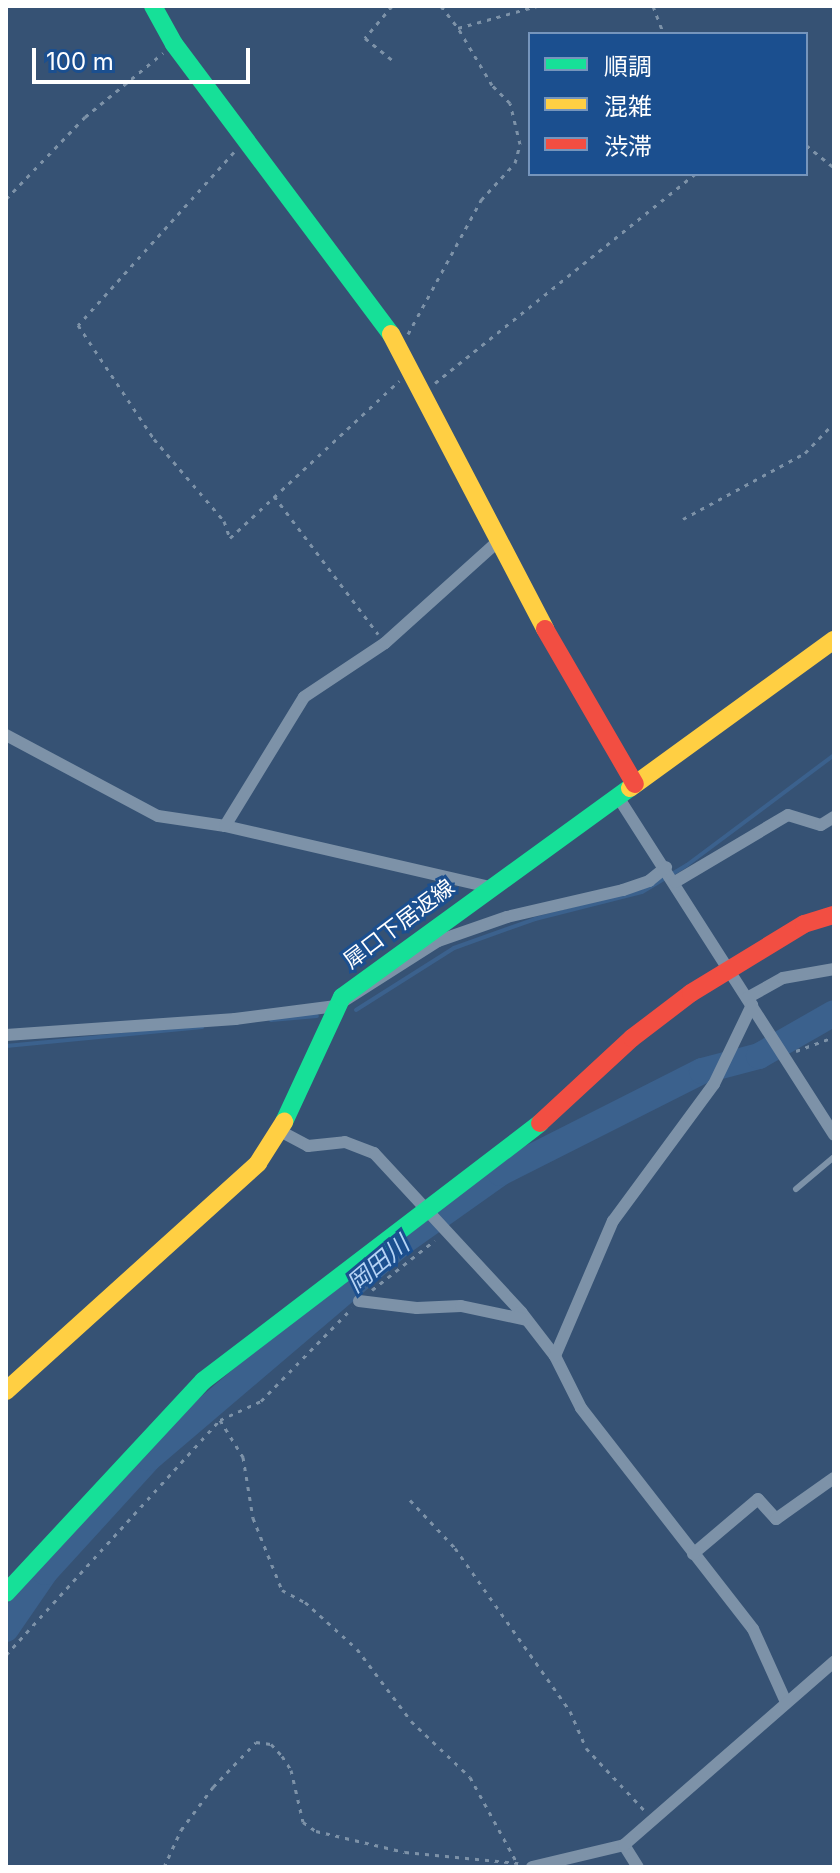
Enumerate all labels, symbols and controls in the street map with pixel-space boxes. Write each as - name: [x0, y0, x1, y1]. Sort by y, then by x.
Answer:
- scale bar: [36, 32, 254, 82]
- legend: [528, 32, 808, 176]
- text: 100 m: [46, 47, 114, 76]
- text: 順調: [604, 52, 652, 81]
- text: 混雑: [604, 92, 652, 121]
- text: 渋滞: [604, 132, 652, 161]
- street label: 犀口下居返線: [338, 874, 460, 974]
- water label: 岡田川: [341, 1230, 415, 1298]

